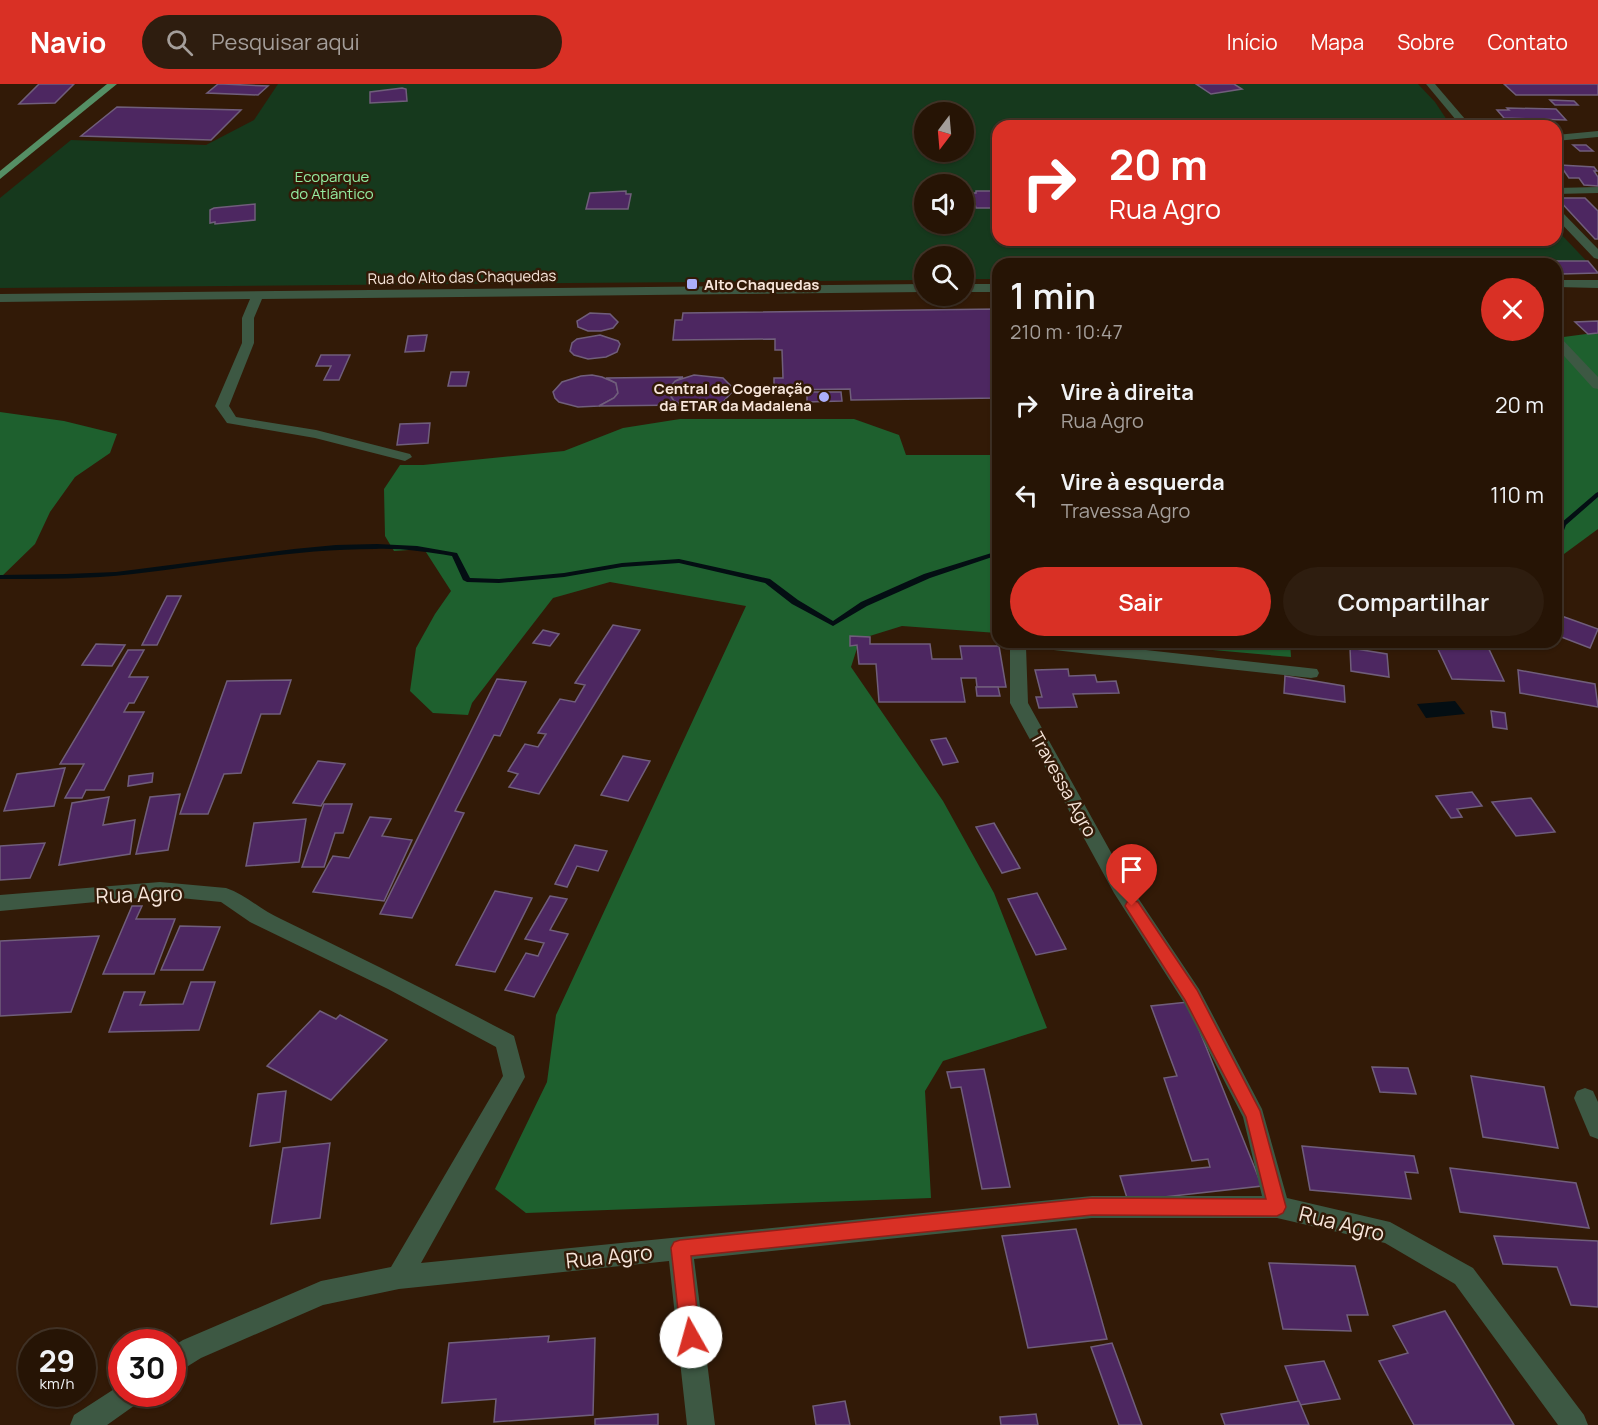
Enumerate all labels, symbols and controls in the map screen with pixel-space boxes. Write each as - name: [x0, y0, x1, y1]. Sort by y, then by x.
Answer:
- search box: [142, 15, 562, 69]
- text: Navio: [30, 23, 106, 61]
- icon: search: [163, 26, 196, 59]
- text: Pesquisar aqui: [211, 27, 360, 57]
- text: Início: [1227, 28, 1278, 56]
- text: Mapa: [1311, 28, 1364, 56]
- text: Sobre: [1397, 28, 1455, 56]
- text: Contato: [1488, 28, 1568, 56]
- north arrow: [914, 102, 974, 162]
- map controls: [914, 102, 974, 306]
- text: 20 m: [1109, 135, 1208, 193]
- icon: right: [1010, 144, 1088, 222]
- park label: Ecoparque do Atlântico: [290, 166, 374, 204]
- button: sound: [914, 174, 974, 234]
- text: Rua Agro: [1109, 190, 1221, 227]
- button: search: [914, 246, 974, 306]
- street label: Rua do Alto das Chaquedas: [367, 265, 557, 289]
- text: 1 min: [1010, 271, 1096, 320]
- place label: Alto Chaquedas: [704, 274, 819, 295]
- marker: Alto Chaquedas: [685, 277, 699, 291]
- button: close: [1481, 278, 1544, 341]
- text: 210 m · 10:47: [1010, 318, 1123, 345]
- text: Vire à direita: [1061, 377, 1194, 407]
- place label: Central de Cogeração da ETAR da Madalena: [654, 378, 812, 416]
- icon: right: [1010, 389, 1043, 422]
- marker: Central de Cogeração da ETAR da Madalena: [817, 390, 831, 404]
- text: 20 m: [1495, 390, 1544, 420]
- text: Rua Agro: [1061, 407, 1144, 434]
- text: Vire à esquerda: [1061, 467, 1225, 497]
- icon: left: [1010, 479, 1043, 512]
- text: 110 m: [1490, 480, 1544, 510]
- text: Travessa Agro: [1061, 497, 1190, 524]
- button: Sair: [1010, 567, 1271, 636]
- button: Compartilhar: [1283, 567, 1544, 636]
- street label: Travessa Agro: [1025, 727, 1103, 841]
- pin: [1106, 844, 1157, 906]
- icon: arrive: [1115, 853, 1148, 886]
- street label: Rua Agro: [95, 878, 183, 910]
- street label: Rua Agro: [1296, 1199, 1388, 1247]
- street label: Rua Agro: [564, 1238, 654, 1274]
- position arrow: [659, 1305, 723, 1369]
- speed limit sign: 30: [108, 1329, 186, 1407]
- text: 29: [39, 1340, 75, 1381]
- text: km/h: [40, 1373, 74, 1394]

